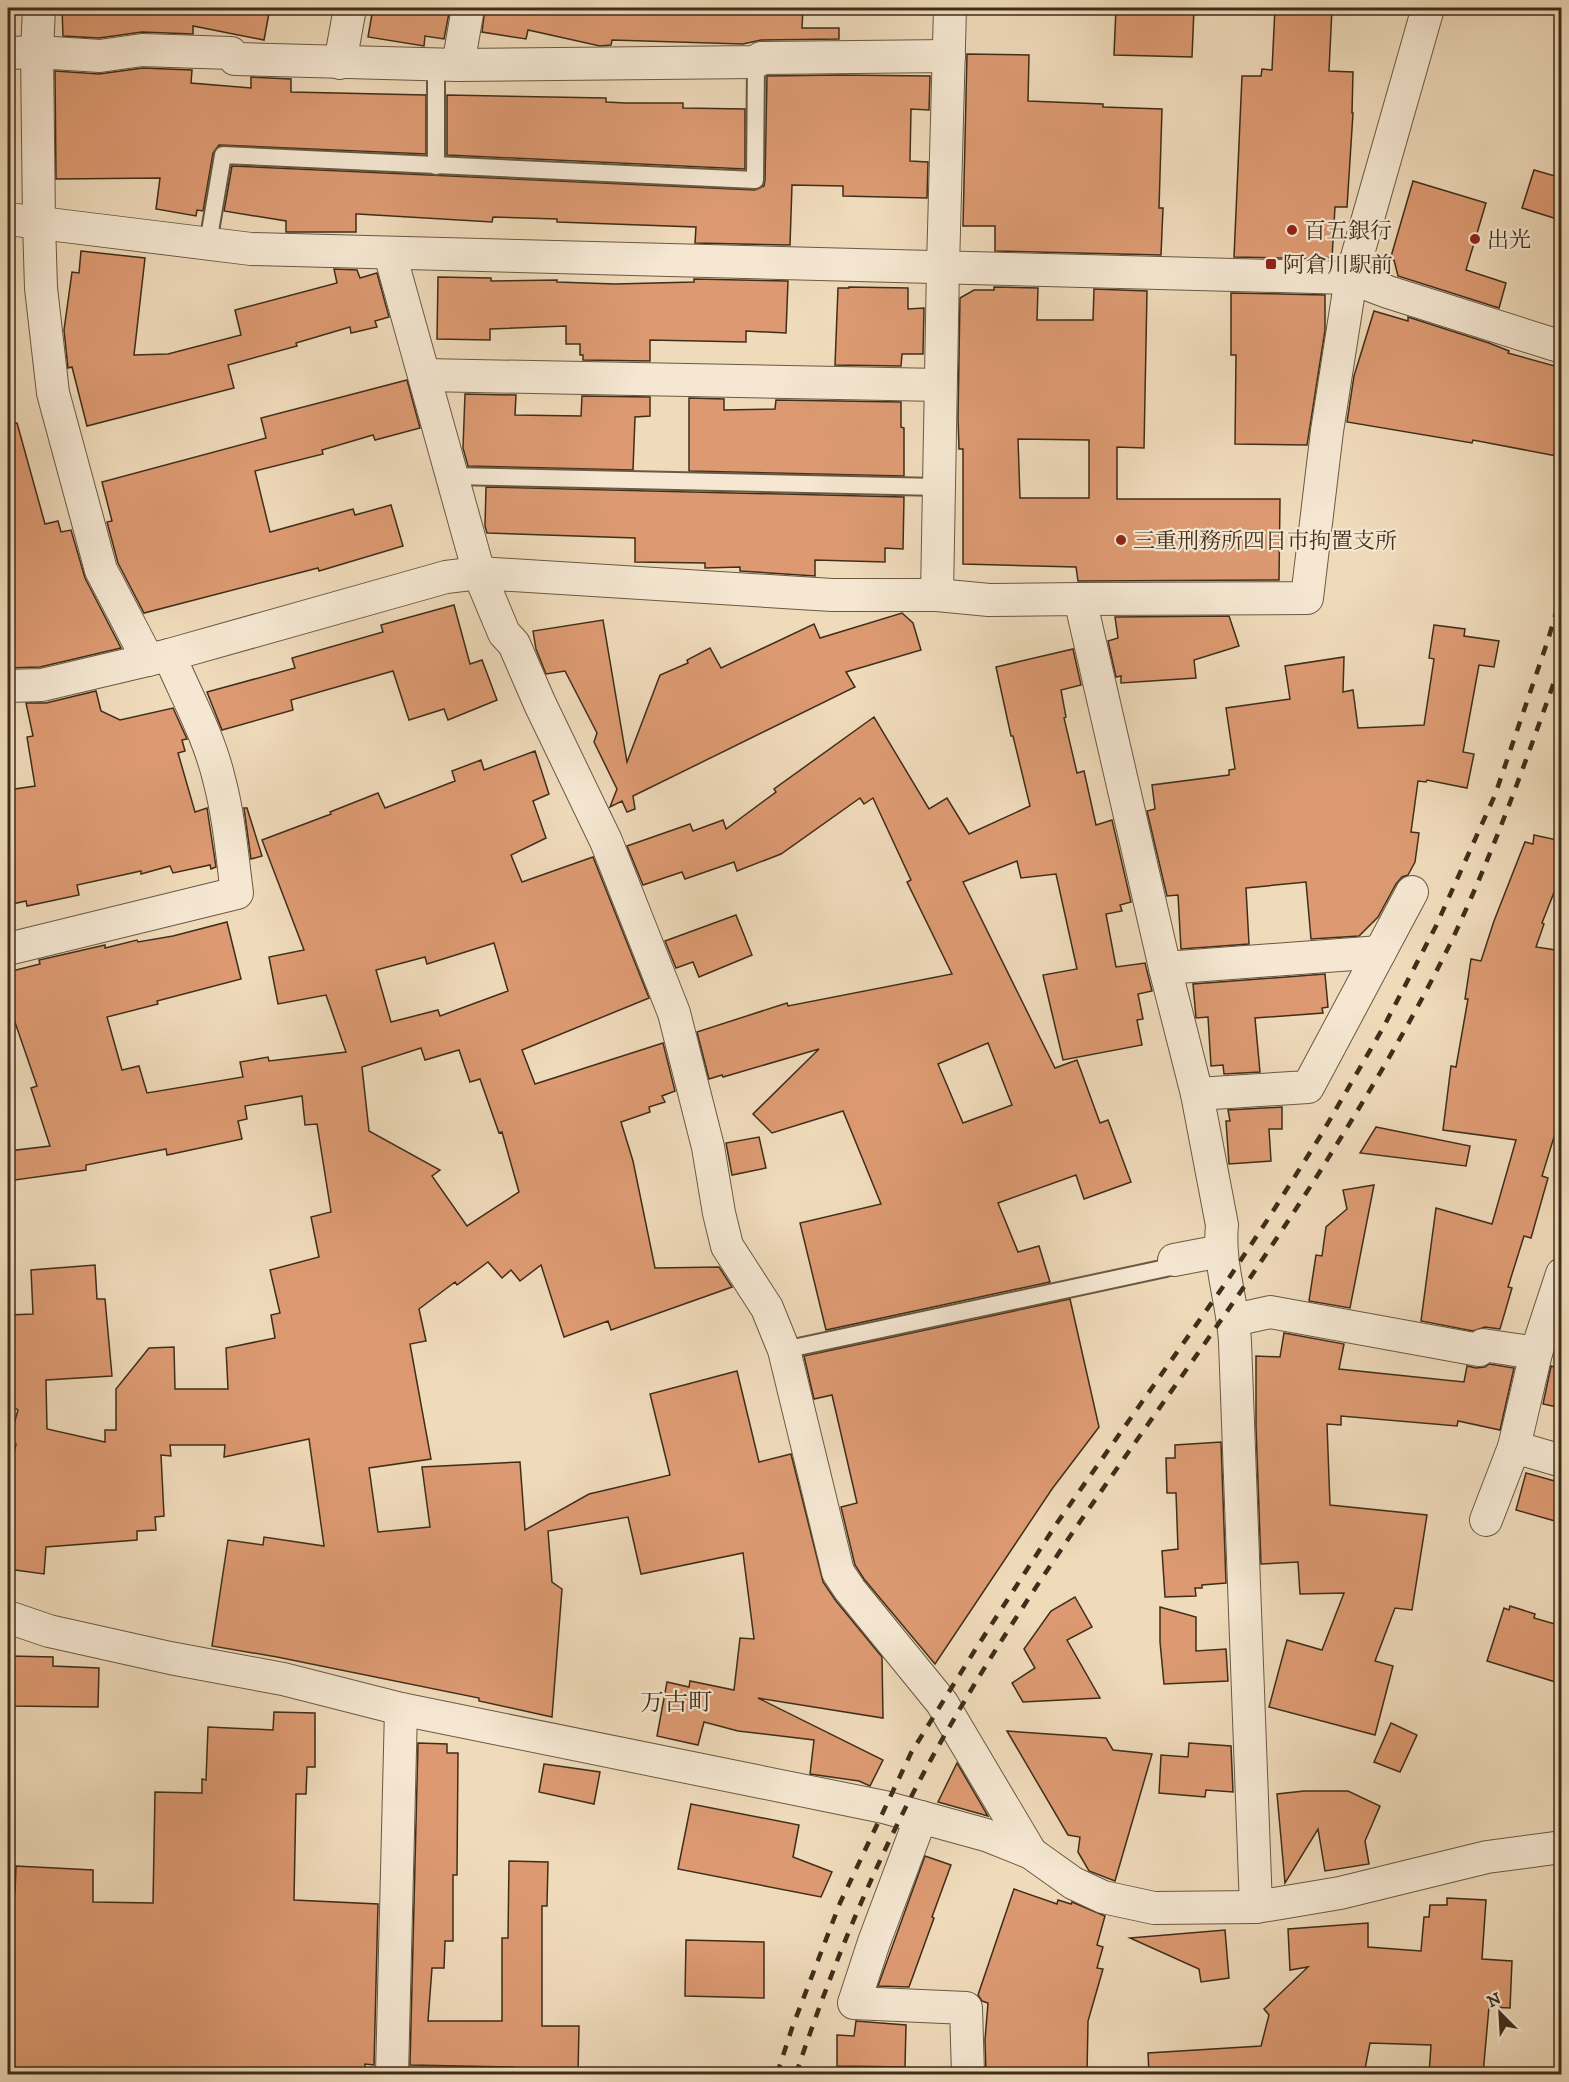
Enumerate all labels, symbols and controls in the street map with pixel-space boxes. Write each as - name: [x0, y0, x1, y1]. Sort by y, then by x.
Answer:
- place label: 百五銀行: [1304, 218, 1392, 245]
- marker: 百五銀行: [1285, 223, 1299, 237]
- place label: 出光: [1487, 227, 1531, 254]
- marker: 出光: [1468, 232, 1482, 246]
- place label: 阿倉川駅前: [1283, 252, 1393, 279]
- marker: 阿倉川駅前: [1264, 257, 1278, 271]
- place label: 三重刑務所四日市拘置支所: [1133, 528, 1397, 555]
- marker: 三重刑務所四日市拘置支所: [1114, 533, 1128, 547]
- district label: 万古町: [640, 1688, 712, 1718]
- north arrow: [1470, 1983, 1530, 2043]
- text: N: [1484, 1988, 1504, 2012]

